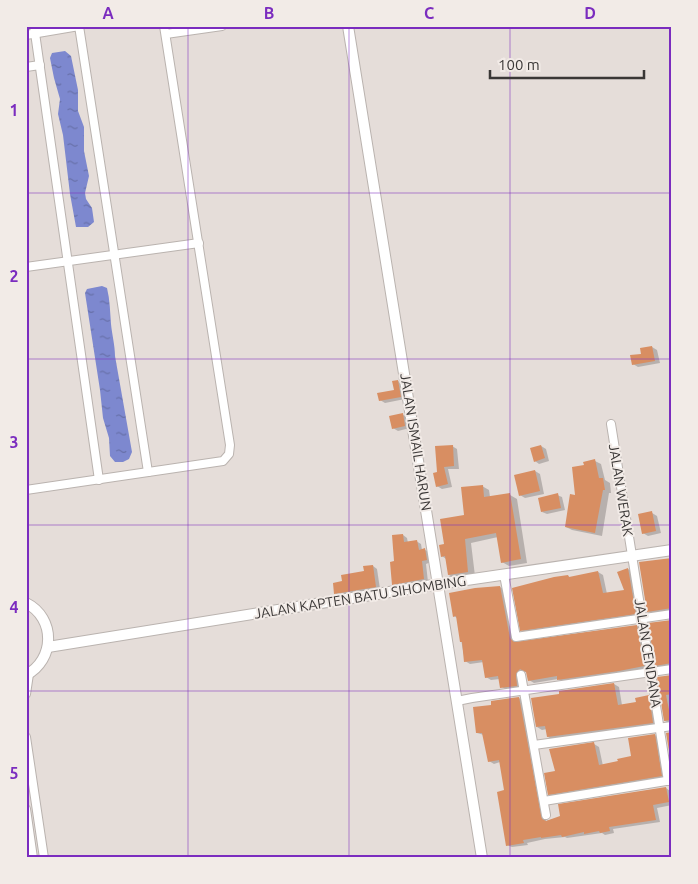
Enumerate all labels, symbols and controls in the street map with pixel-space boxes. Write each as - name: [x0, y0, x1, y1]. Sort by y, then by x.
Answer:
- text: A: [102, 4, 114, 22]
- text: B: [264, 4, 274, 22]
- text: C: [424, 4, 434, 22]
- text: D: [584, 4, 596, 22]
- scale bar: [490, 48, 644, 80]
- text: 100 m: [498, 56, 540, 73]
- text: 1: [9, 101, 19, 119]
- text: 2: [9, 267, 19, 285]
- street label: JALAN ISMAIL HARUN: [397, 372, 435, 512]
- text: 3: [9, 433, 19, 451]
- street label: JALAN WERAK: [606, 443, 636, 538]
- street label: JALAN KAPTEN BATU SIHOMBING: [253, 572, 467, 622]
- street label: JALAN CENDANA: [631, 597, 665, 709]
- text: 4: [9, 598, 19, 616]
- text: 5: [9, 764, 19, 782]

